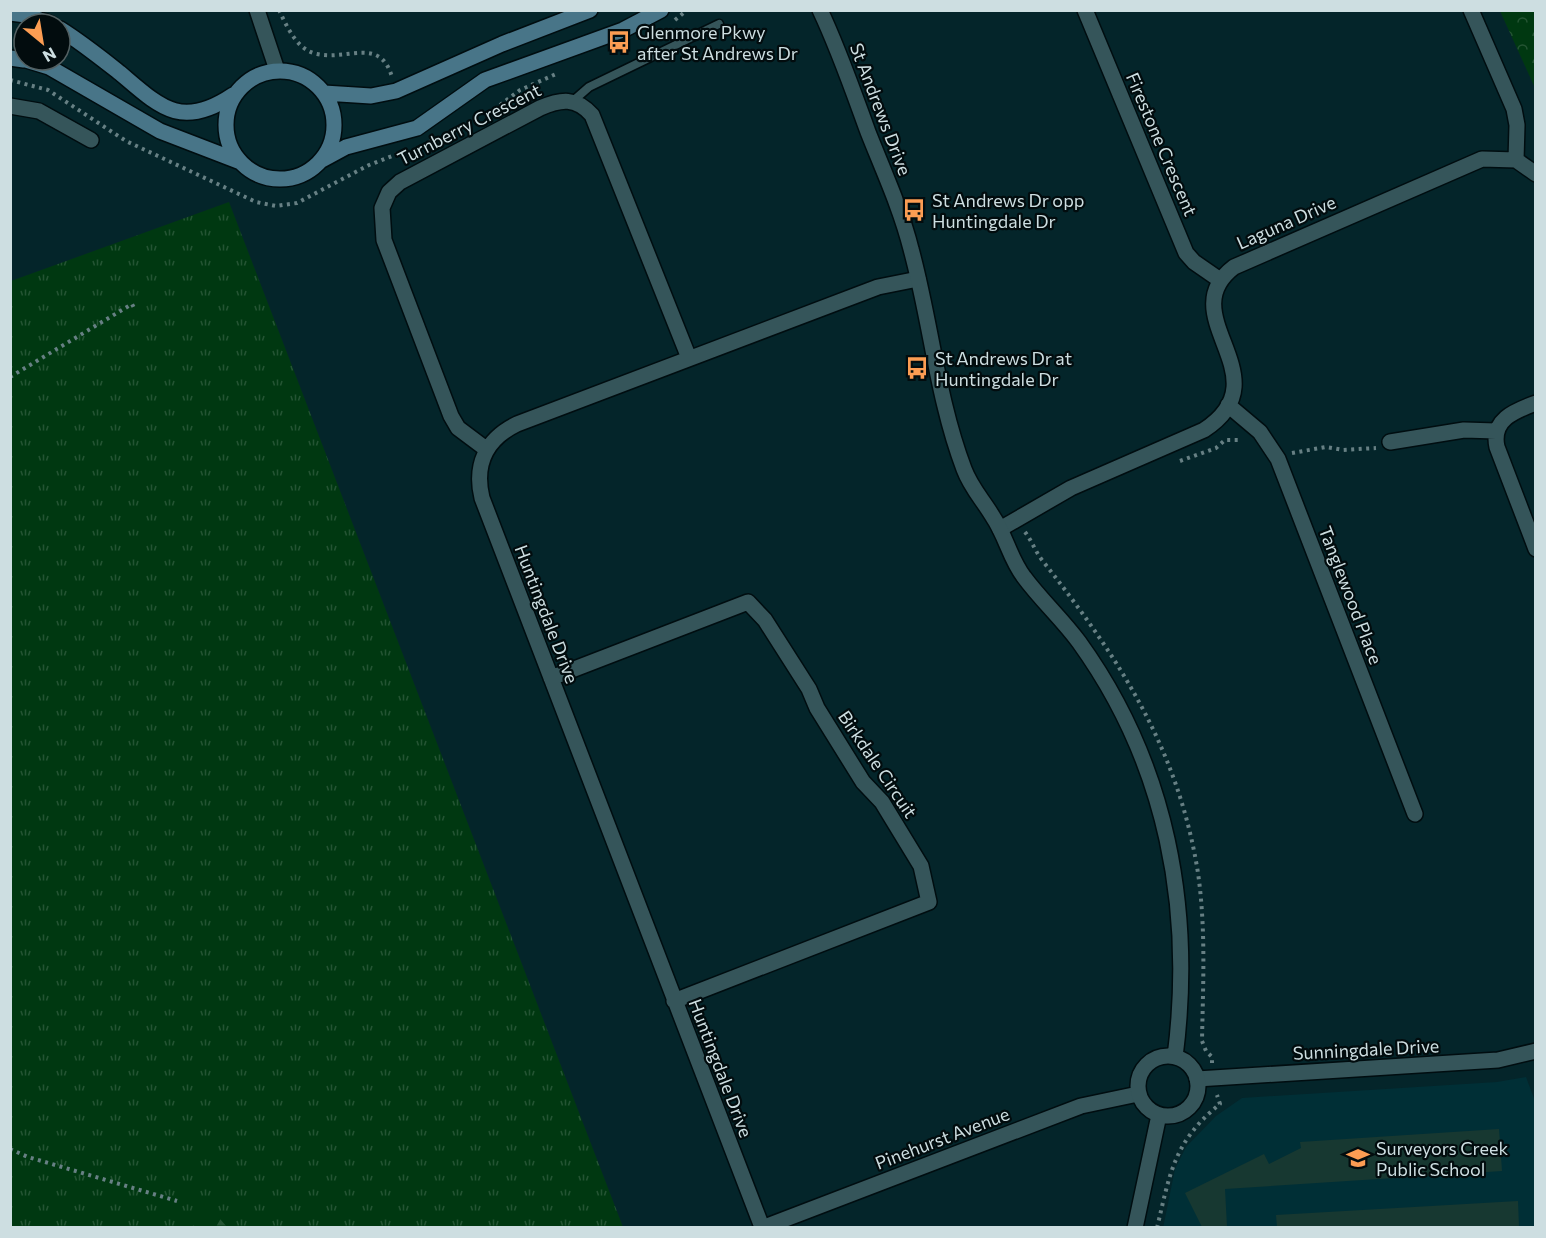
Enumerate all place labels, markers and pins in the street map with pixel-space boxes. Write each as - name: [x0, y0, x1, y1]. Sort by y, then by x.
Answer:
- place label: Glenmore Pkwy after St Andrews Dr: [637, 21, 798, 64]
- bus stop icon: Glenmore Pkwy after St Andrews Dr: [606, 29, 632, 55]
- place label: St Andrews Dr opp Huntingdale Dr: [932, 189, 1084, 232]
- bus stop icon: St Andrews Dr opp Huntingdale Dr: [901, 197, 927, 223]
- place label: St Andrews Dr at Huntingdale Dr: [935, 347, 1072, 390]
- bus stop icon: St Andrews Dr at Huntingdale Dr: [904, 355, 930, 381]
- place label: Surveyors Creek Public School: [1376, 1137, 1508, 1180]
- school or university icon: Surveyors Creek Public School: [1345, 1145, 1371, 1171]

